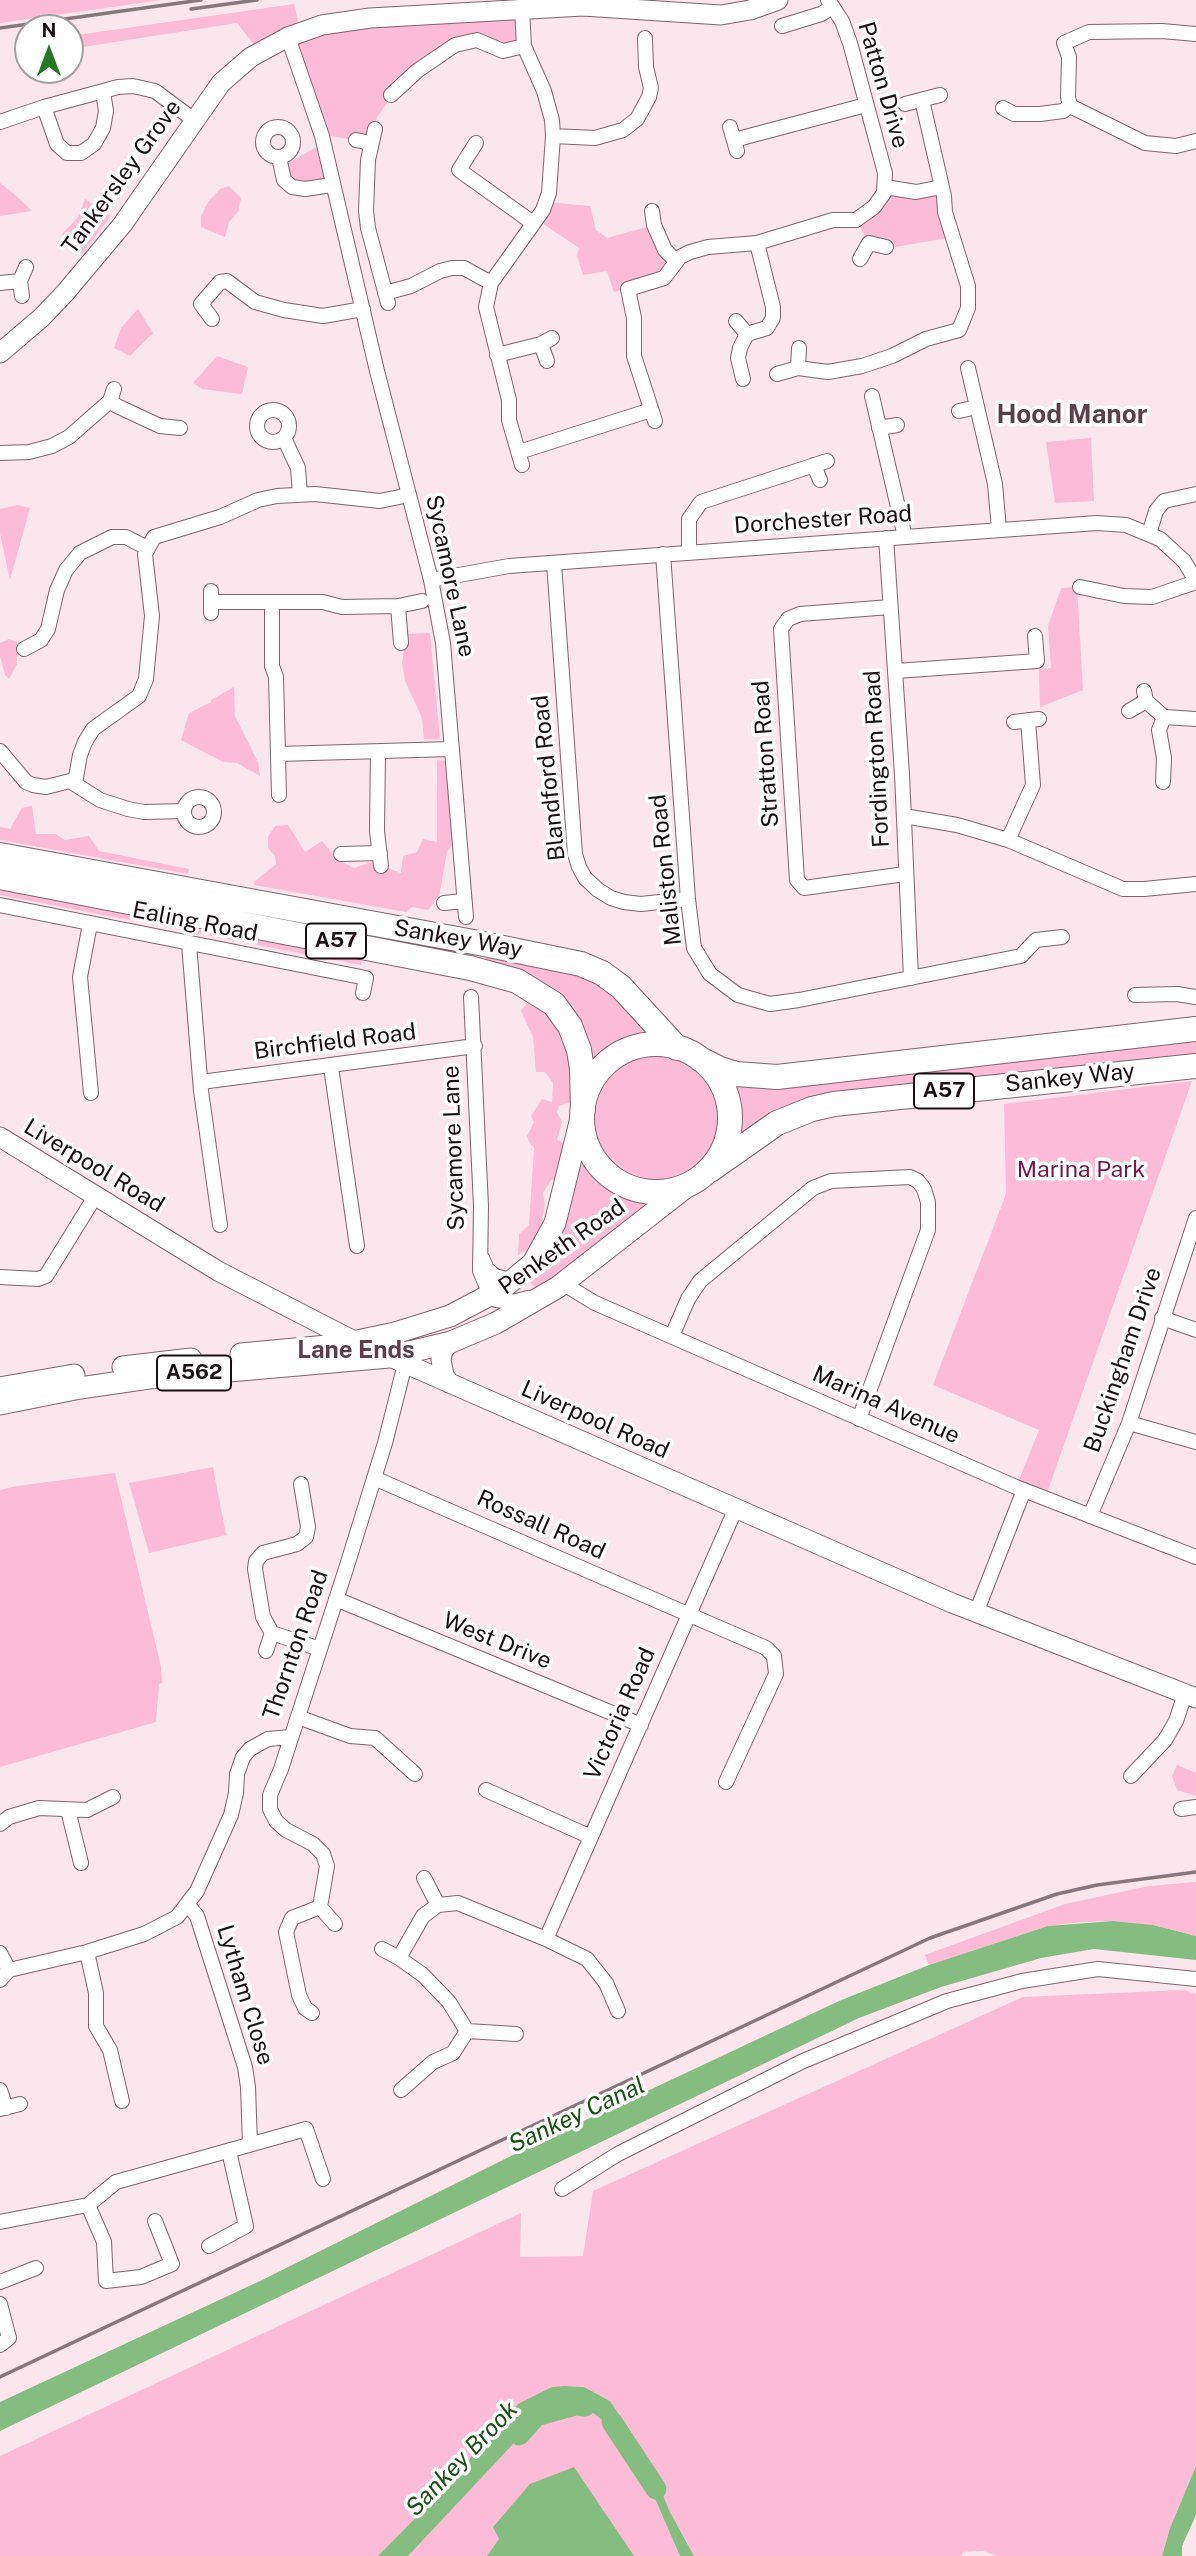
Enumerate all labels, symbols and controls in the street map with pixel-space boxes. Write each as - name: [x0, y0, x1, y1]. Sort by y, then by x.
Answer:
- north arrow: [14, 14, 84, 84]
- text: N: [42, 19, 56, 41]
- street label: Patton Drive: [852, 19, 914, 151]
- street label: Tankersley Grove: [57, 94, 187, 260]
- district label: Hood Manor: [997, 399, 1147, 431]
- street label: Sycamore Lane: [419, 492, 481, 660]
- street label: Dorchester Road: [733, 500, 913, 540]
- street label: Fordington Road: [859, 670, 895, 848]
- street label: Stratton Road: [747, 679, 785, 829]
- street label: Blandford Road: [527, 694, 571, 862]
- street label: Maliston Road: [644, 793, 688, 947]
- street label: Ealing Road: [130, 896, 260, 948]
- street label: Sankey Way: [392, 914, 524, 964]
- road number: A57: [306, 923, 366, 958]
- street label: Birchfield Road: [252, 1018, 418, 1066]
- street label: Sankey Way: [1004, 1057, 1136, 1099]
- street label: Sycamore Lane: [437, 1065, 471, 1231]
- road number: A57: [914, 1074, 974, 1108]
- street label: Liverpool Road: [19, 1113, 169, 1219]
- park label: Marina Park: [1017, 1156, 1145, 1184]
- street label: Penketh Road: [494, 1193, 630, 1301]
- street label: Buckingham Drive: [1078, 1264, 1168, 1456]
- district label: Lane Ends: [297, 1337, 415, 1365]
- road number: A562: [157, 1356, 231, 1390]
- street label: Marina Avenue: [808, 1360, 964, 1450]
- street label: Liverpool Road: [517, 1375, 673, 1465]
- street label: Rossall Road: [472, 1484, 610, 1566]
- street label: Thornton Road: [257, 1566, 335, 1724]
- street label: West Drive: [439, 1607, 555, 1675]
- street label: Victoria Road: [578, 1643, 662, 1785]
- street label: Lytham Close: [211, 1922, 279, 2068]
- water label: Sankey Canal: [504, 2071, 650, 2159]
- water label: Sankey Brook: [400, 2396, 524, 2522]

